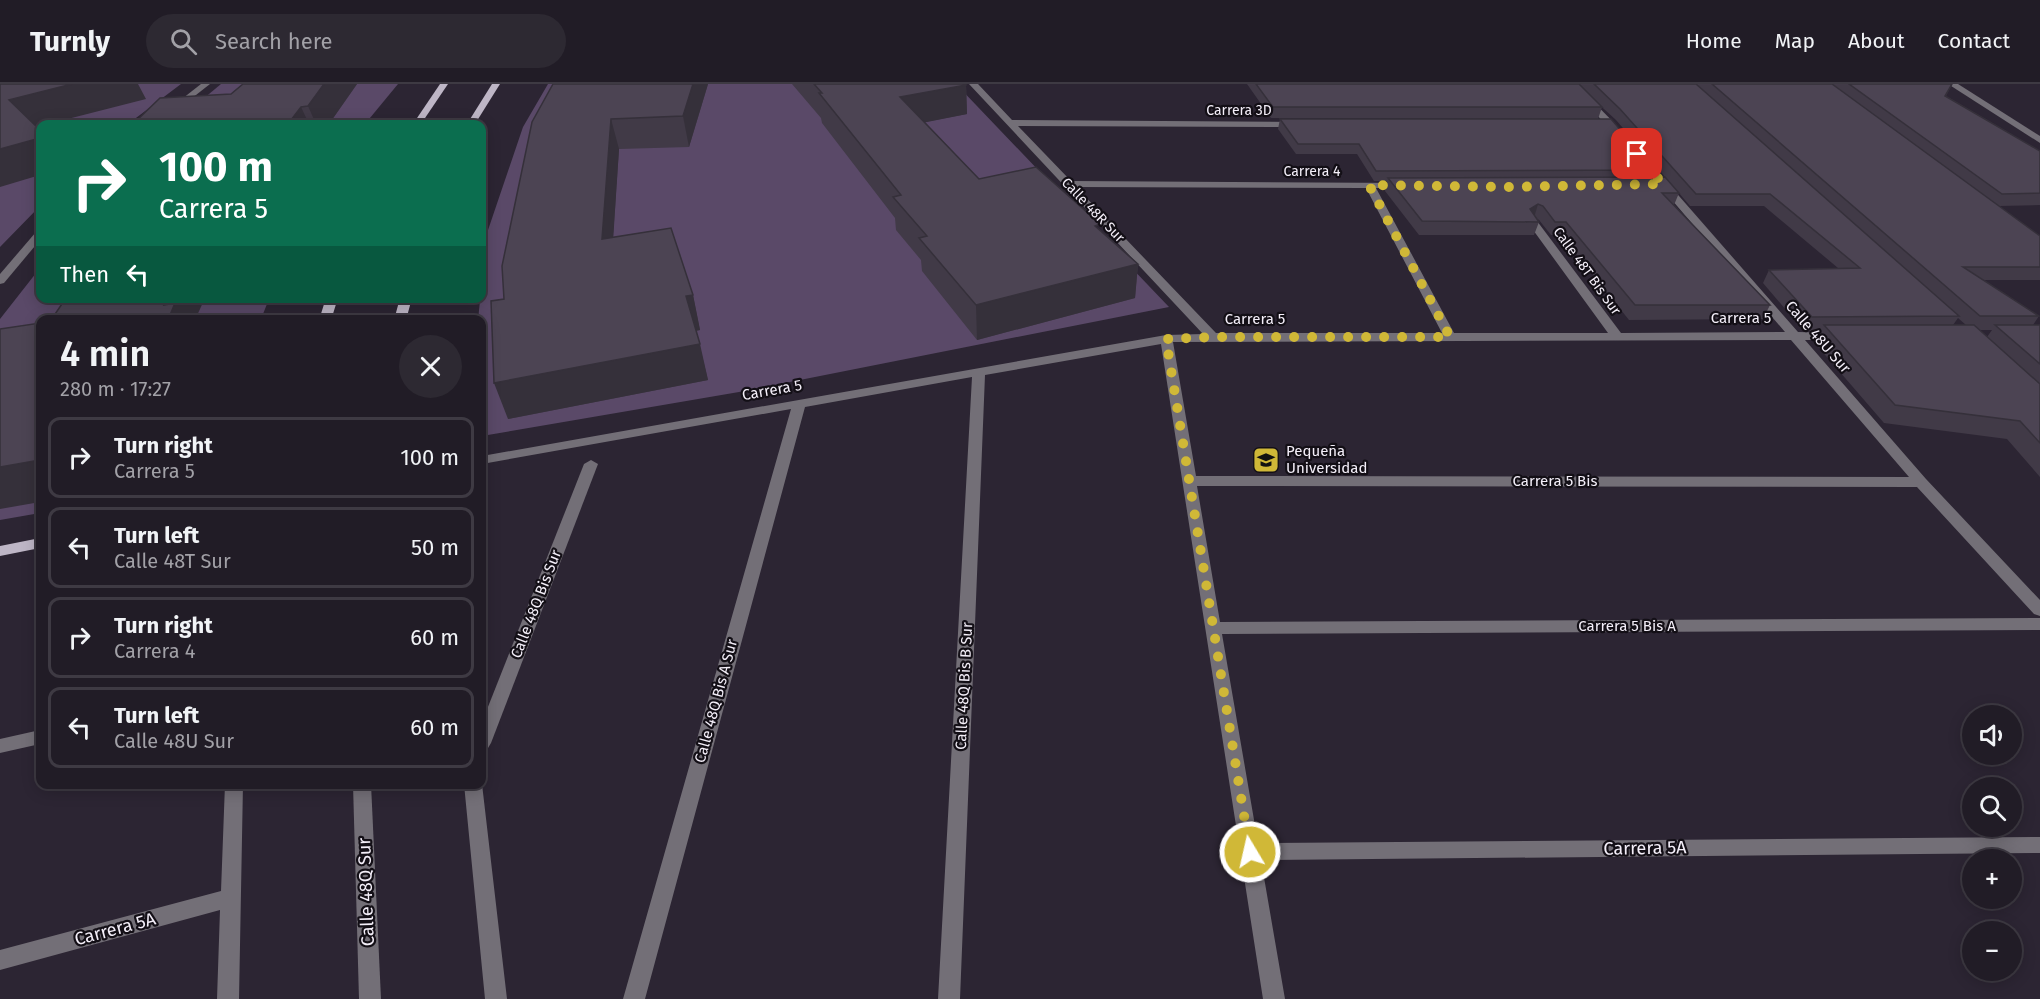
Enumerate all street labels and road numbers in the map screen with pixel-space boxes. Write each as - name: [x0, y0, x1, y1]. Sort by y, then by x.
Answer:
- street label: Carrera 3D: [1206, 102, 1272, 119]
- street label: Carrera 4: [1283, 163, 1341, 180]
- street label: Calle 48R Sur: [1058, 174, 1128, 246]
- street label: Calle 48T Bis Sur: [1549, 224, 1625, 319]
- street label: Calle 48U Sur: [1782, 297, 1854, 377]
- street label: Carrera 5: [1711, 309, 1771, 327]
- street label: Carrera 5: [1225, 310, 1285, 328]
- street label: Carrera 5: [741, 376, 803, 404]
- street label: Carrera 5 Bis: [1513, 472, 1597, 490]
- street label: Calle 48Q Bis Sur: [507, 547, 565, 661]
- street label: Carrera 5 Bis A: [1578, 617, 1676, 635]
- street label: Calle 48Q Bis B Sur: [952, 621, 976, 750]
- street label: Calle 48Q Bis A Sur: [691, 637, 741, 765]
- street label: Carrera 5A: [1603, 836, 1687, 860]
- street label: Calle 48Q Sur: [353, 837, 379, 947]
- street label: Carrera 5A: [72, 907, 159, 950]

